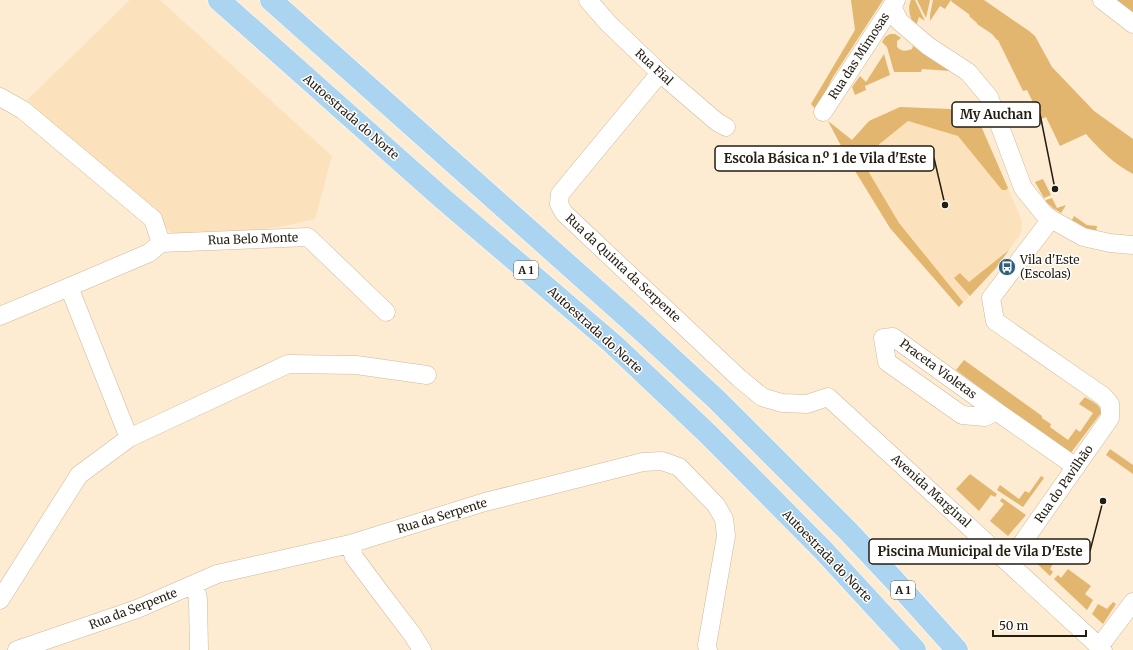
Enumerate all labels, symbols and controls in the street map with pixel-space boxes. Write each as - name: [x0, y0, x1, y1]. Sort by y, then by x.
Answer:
- street label: Rua das Mimosas: [825, 9, 892, 102]
- street label: Rua Fial: [632, 45, 677, 88]
- street label: Autoestrada do Norte: [300, 70, 402, 162]
- callout: My Auchan: [952, 102, 1040, 127]
- text: My Auchan: [960, 106, 1032, 123]
- callout: Escola Básica n.º 1 de Vila d'Este: [715, 146, 934, 171]
- text: Escola Básica n.º 1 de Vila d'Este: [724, 150, 926, 167]
- street label: Rua da Quinta da Serpente: [563, 210, 684, 325]
- street label: Rua Belo Monte: [208, 229, 298, 248]
- place label: Vila d'Este (Escolas): [1019, 252, 1080, 281]
- bus stop icon: Vila d'Este (Escolas): [997, 257, 1017, 277]
- road number: A 1: [514, 261, 538, 279]
- street label: Autoestrada do Norte: [544, 283, 646, 376]
- street label: Praceta Violetas: [897, 336, 980, 402]
- street label: Rua do Pavilhão: [1031, 442, 1096, 526]
- street label: Avenida Marginal: [888, 450, 974, 531]
- street label: Rua da Serpente: [395, 495, 489, 536]
- street label: Autoestrada do Norte: [779, 506, 875, 605]
- callout: Piscina Municipal de Vila D'Este: [869, 539, 1090, 564]
- text: Piscina Municipal de Vila D'Este: [877, 543, 1083, 560]
- road number: A 1: [891, 581, 915, 599]
- street label: Rua da Serpente: [87, 585, 179, 632]
- scale bar: [993, 612, 1086, 638]
- text: 50 m: [999, 618, 1028, 633]

